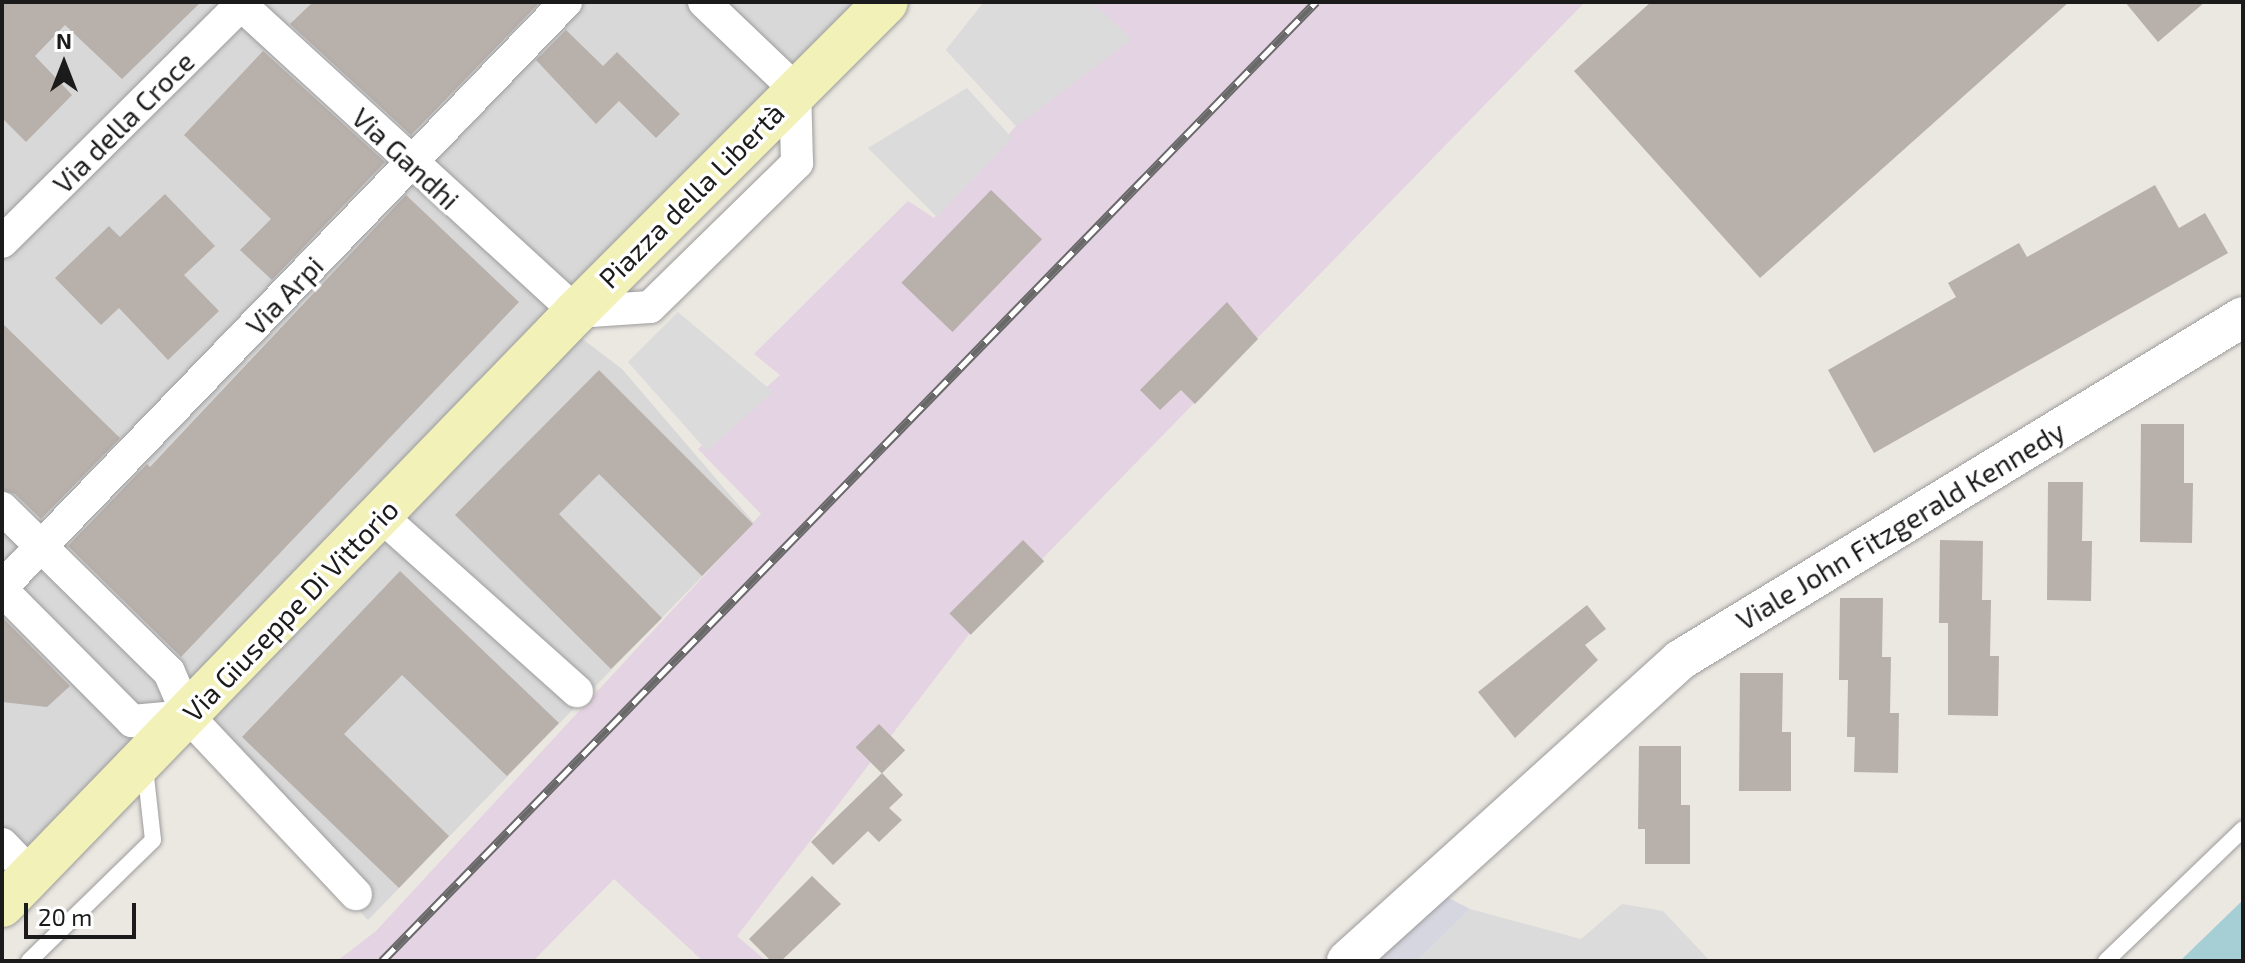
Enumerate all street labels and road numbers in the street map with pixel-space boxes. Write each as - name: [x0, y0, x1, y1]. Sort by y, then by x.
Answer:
- street label: Via della Croce: [45, 44, 201, 200]
- street label: Piazza della Libertà: [591, 95, 791, 295]
- street label: Via Gandhi: [346, 100, 466, 216]
- street label: Via Arpi: [238, 248, 330, 342]
- street label: Viale John Fitzgerald Kennedy: [1730, 413, 2070, 637]
- street label: Via Giuseppe Di Vittorio: [175, 492, 405, 728]

